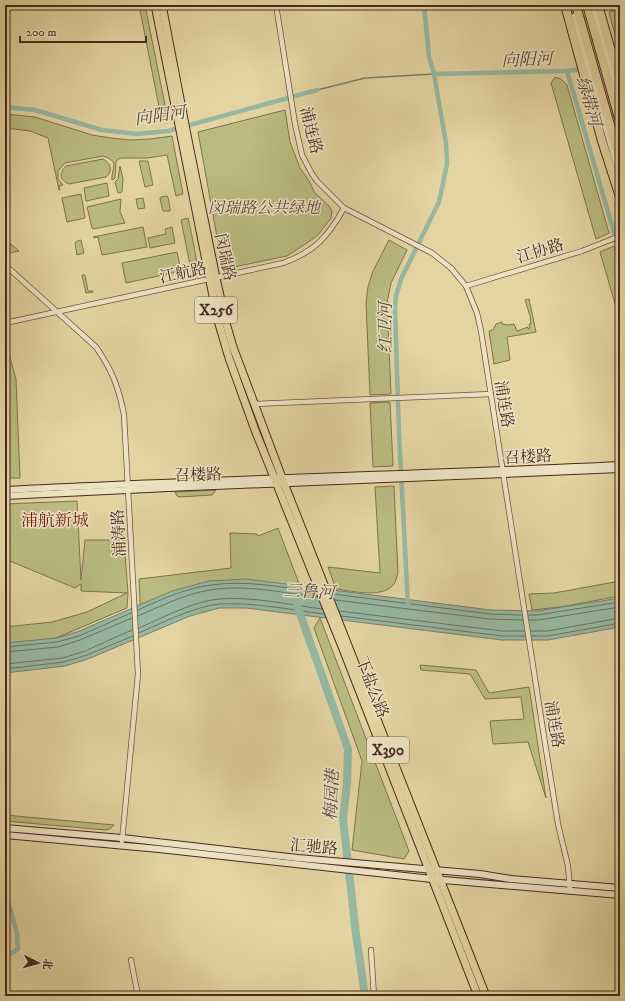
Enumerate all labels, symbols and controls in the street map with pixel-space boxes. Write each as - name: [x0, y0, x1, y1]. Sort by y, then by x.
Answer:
- scale bar: [20, 18, 146, 44]
- text: 200 m: [26, 25, 56, 40]
- water label: 向阳河: [501, 48, 556, 72]
- water label: 绿带河: [570, 74, 606, 132]
- water label: 向阳河: [133, 101, 190, 130]
- street label: 浦连路: [296, 105, 327, 156]
- park label: 闵瑞路公共绿地: [208, 198, 322, 218]
- street label: 闵瑞路: [210, 232, 240, 283]
- street label: 江协路: [514, 234, 566, 268]
- street label: 江航路: [158, 258, 209, 288]
- road number: X256: [195, 297, 237, 323]
- water label: 红卫河: [375, 300, 397, 354]
- street label: 浦连路: [490, 379, 518, 429]
- street label: 召楼路: [504, 446, 553, 468]
- street label: 召楼路: [174, 464, 222, 486]
- street label: 浦涛路: [108, 508, 130, 557]
- district label: 浦航新城: [21, 510, 89, 532]
- water label: 三鲁河: [283, 580, 338, 604]
- street label: 下盐公路: [351, 654, 393, 721]
- street label: 浦连路: [540, 699, 568, 750]
- road number: X390: [367, 737, 409, 763]
- water label: 梅园港: [320, 767, 344, 821]
- street label: 汇驰路: [289, 835, 339, 859]
- north arrow: [18, 943, 58, 983]
- text: 北: [39, 958, 54, 970]

